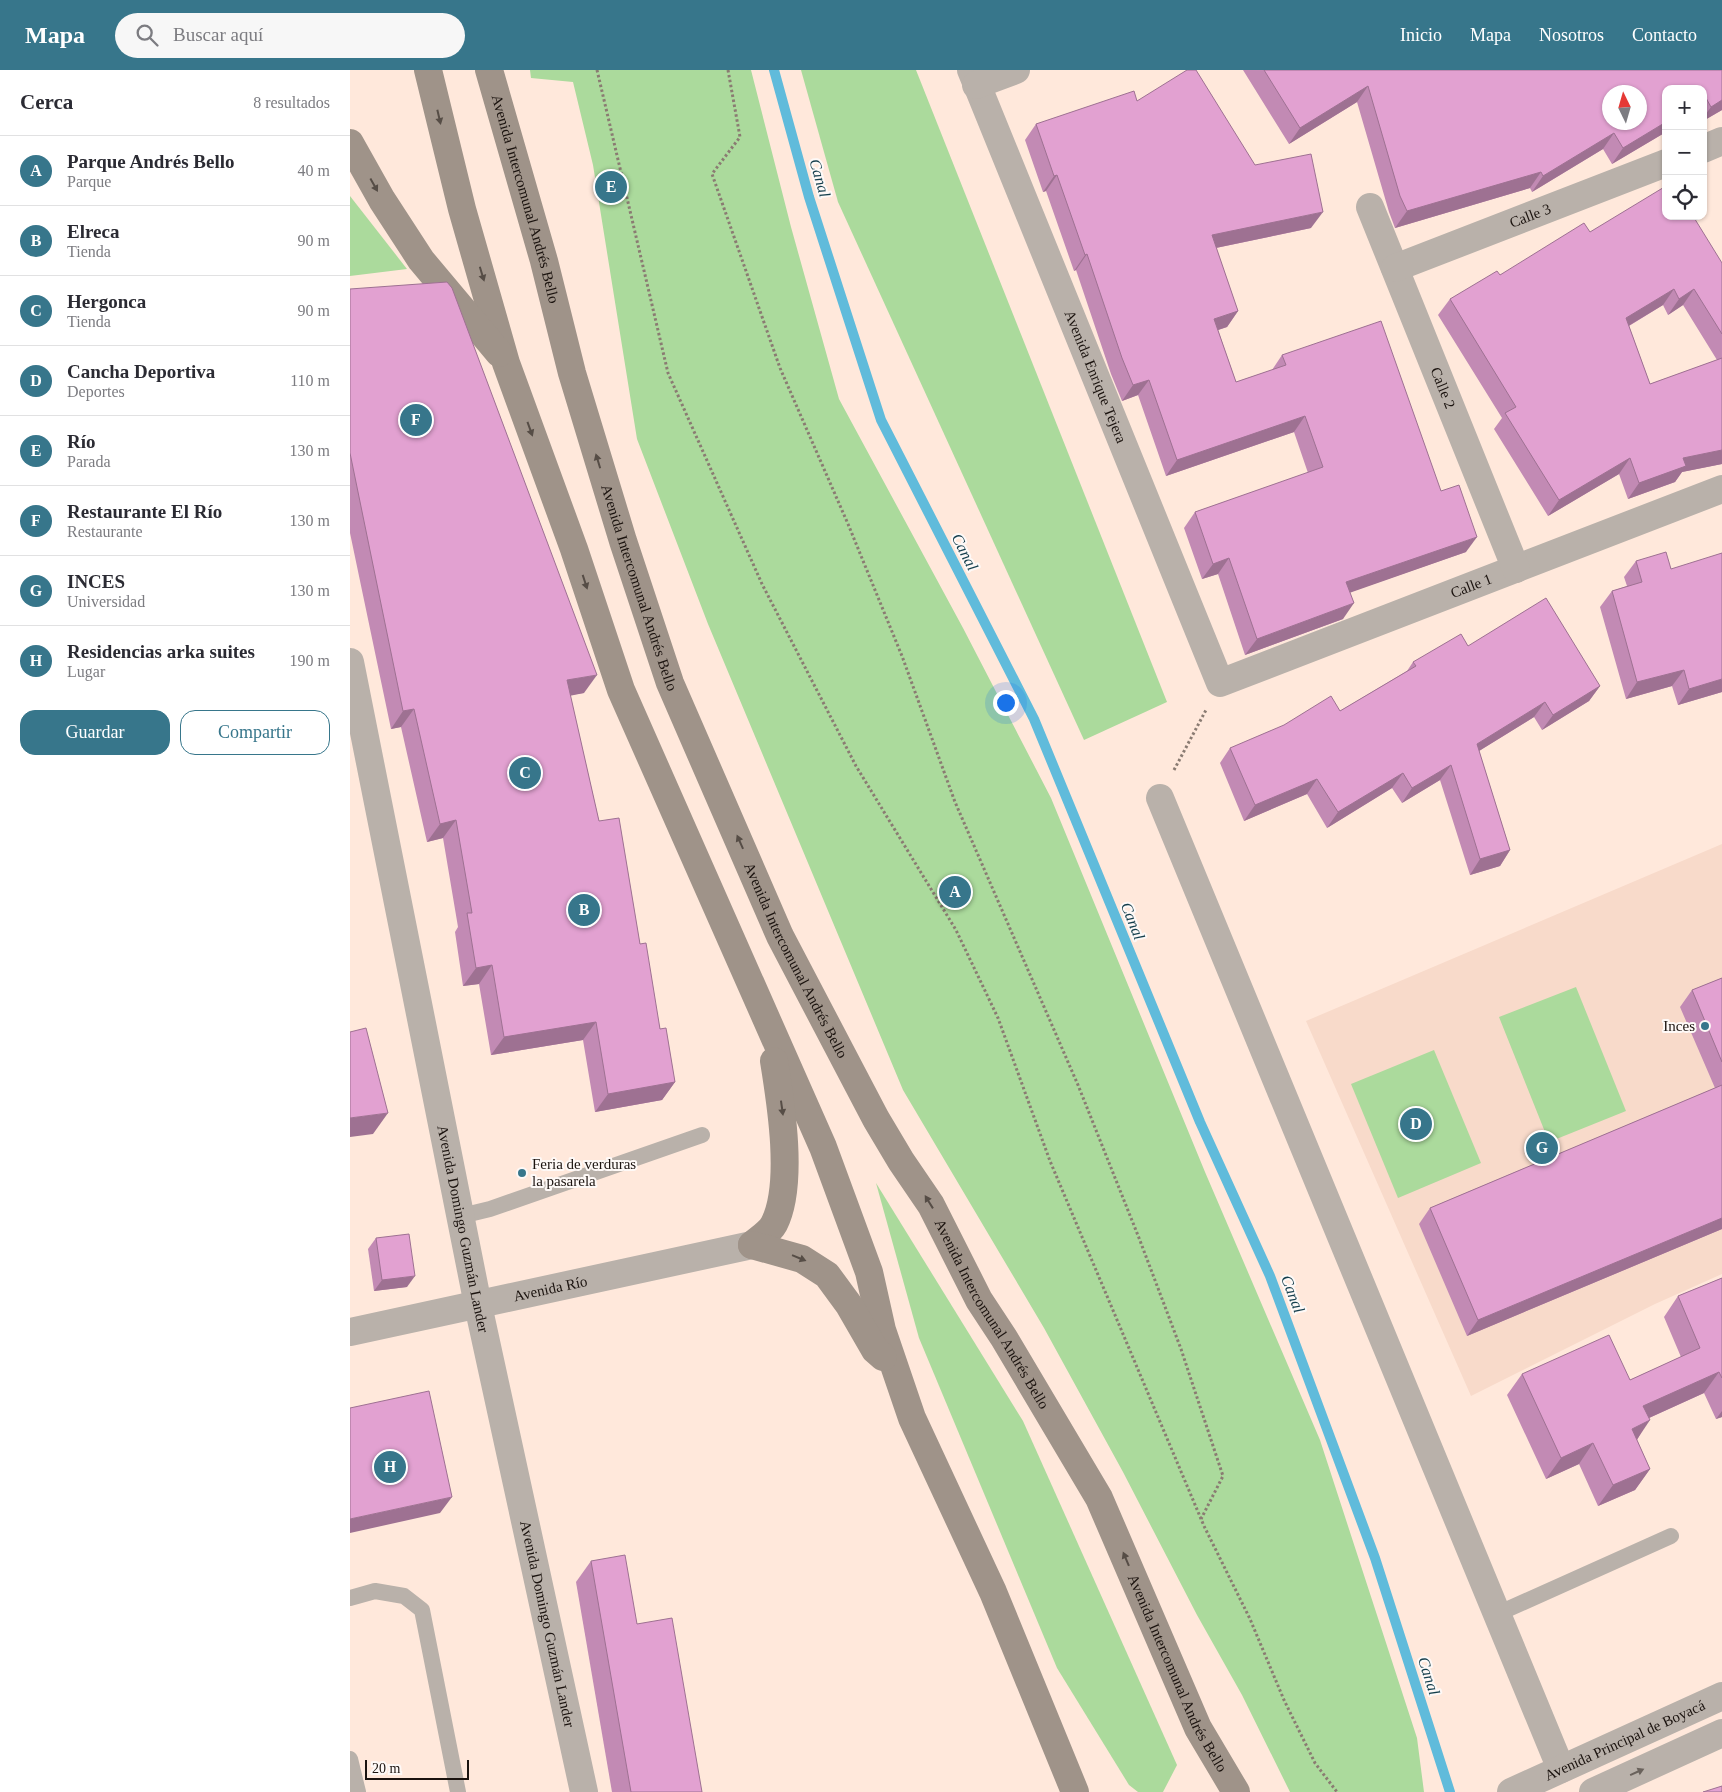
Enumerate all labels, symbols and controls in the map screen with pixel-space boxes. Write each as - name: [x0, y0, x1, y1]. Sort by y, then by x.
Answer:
- search box: [115, 13, 465, 58]
- icon: search: [133, 21, 161, 49]
- text: Mapa: [25, 22, 85, 48]
- text: Buscar aquí: [173, 24, 263, 45]
- text: Inicio: [1400, 25, 1442, 45]
- text: Mapa: [1470, 25, 1511, 45]
- text: Nosotros: [1539, 25, 1604, 45]
- text: Contacto: [1632, 25, 1697, 45]
- north arrow: [1602, 85, 1647, 130]
- map controls: [1662, 85, 1707, 220]
- button: +: [1662, 85, 1707, 130]
- text: Cerca: [20, 90, 73, 114]
- street label: Avenida Intercomunal Andrés Bello: [488, 93, 562, 305]
- text: 8 resultados: [253, 94, 330, 111]
- one-way arrow: [435, 110, 443, 125]
- button: −: [1662, 130, 1707, 175]
- text: Parque Andrés Bello: [67, 151, 235, 172]
- water label: Canal: [806, 157, 834, 200]
- text: A: [30, 162, 42, 179]
- text: 40 m: [298, 162, 330, 179]
- pin: E: [595, 168, 627, 206]
- text: Parque: [67, 173, 111, 190]
- button: locate: [1662, 175, 1707, 220]
- one-way arrow: [370, 178, 378, 193]
- street label: Calle 3: [1507, 200, 1553, 231]
- text: Elreca: [67, 221, 119, 242]
- text: B: [31, 232, 41, 249]
- text: 90 m: [298, 232, 330, 249]
- text: Tienda: [67, 243, 111, 260]
- one-way arrow: [478, 267, 486, 282]
- text: Hergonca: [67, 291, 146, 312]
- text: C: [30, 302, 42, 319]
- text: 90 m: [298, 302, 330, 319]
- street label: Avenida Enrique Tejera: [1061, 308, 1130, 446]
- text: Tienda: [67, 313, 111, 330]
- text: Cancha Deportiva: [67, 361, 215, 382]
- street label: Calle 2: [1427, 365, 1458, 411]
- text: D: [30, 372, 42, 389]
- text: 110 m: [290, 372, 330, 389]
- text: Deportes: [67, 383, 125, 400]
- pin: F: [400, 401, 432, 439]
- one-way arrow: [526, 422, 534, 437]
- text: Río: [67, 431, 96, 452]
- text: E: [31, 442, 41, 459]
- text: 130 m: [290, 442, 330, 459]
- text: Parada: [67, 453, 111, 470]
- one-way arrow: [594, 453, 602, 468]
- street label: Avenida Intercomunal Andrés Bello: [598, 482, 680, 693]
- text: Restaurante El Río: [67, 501, 222, 522]
- text: F: [31, 512, 41, 529]
- text: 130 m: [290, 512, 330, 529]
- text: Restaurante: [67, 523, 143, 540]
- water label: Canal: [949, 531, 982, 574]
- text: INCES: [67, 571, 125, 592]
- street label: Calle 1: [1448, 571, 1494, 601]
- one-way arrow: [581, 575, 589, 590]
- text: G: [30, 582, 42, 599]
- text: 130 m: [290, 582, 330, 599]
- text: Universidad: [67, 593, 145, 610]
- text: Residencias arka suites: [67, 641, 255, 662]
- text: H: [30, 652, 42, 669]
- text: 190 m: [290, 652, 330, 669]
- text: Lugar: [67, 663, 105, 680]
- your location: [993, 690, 1019, 716]
- button: Guardar: [20, 710, 170, 755]
- button: Compartir: [180, 710, 330, 755]
- pin: C: [509, 754, 541, 792]
- one-way arrow: [735, 835, 743, 849]
- street label: Avenida Intercomunal Andrés Bello: [741, 860, 851, 1061]
- pin: A: [939, 873, 971, 911]
- pin: B: [568, 891, 600, 929]
- water label: Canal: [1118, 900, 1148, 943]
- place label: Inces: [1663, 1018, 1695, 1034]
- marker: Inces: [1699, 1020, 1711, 1032]
- one-way arrow: [778, 1100, 786, 1116]
- pin: D: [1400, 1105, 1432, 1143]
- street label: Avenida Domingo Guzmán Lander: [434, 1124, 492, 1334]
- pin: G: [1526, 1129, 1558, 1167]
- place label: Feria de verduras la pasarela: [532, 1156, 636, 1189]
- marker: Feria de verduras la pasarela: [516, 1167, 528, 1179]
- one-way arrow: [924, 1196, 934, 1209]
- street label: Avenida Intercomunal Andrés Bello: [931, 1217, 1052, 1412]
- one-way arrow: [792, 1255, 806, 1263]
- street label: Avenida Río: [512, 1273, 589, 1304]
- water label: Canal: [1278, 1273, 1308, 1316]
- pin: H: [374, 1448, 406, 1486]
- street label: Avenida Domingo Guzmán Lander: [517, 1519, 578, 1729]
- one-way arrow: [1121, 1552, 1129, 1566]
- street label: Avenida Intercomunal Andrés Bello: [1125, 1572, 1230, 1775]
- water label: Canal: [1415, 1655, 1443, 1698]
- street label: Avenida Principal de Boyacá: [1542, 1697, 1708, 1784]
- scale bar: [365, 1757, 469, 1780]
- text: 20 m: [372, 1761, 400, 1776]
- one-way arrow: [1630, 1767, 1644, 1775]

